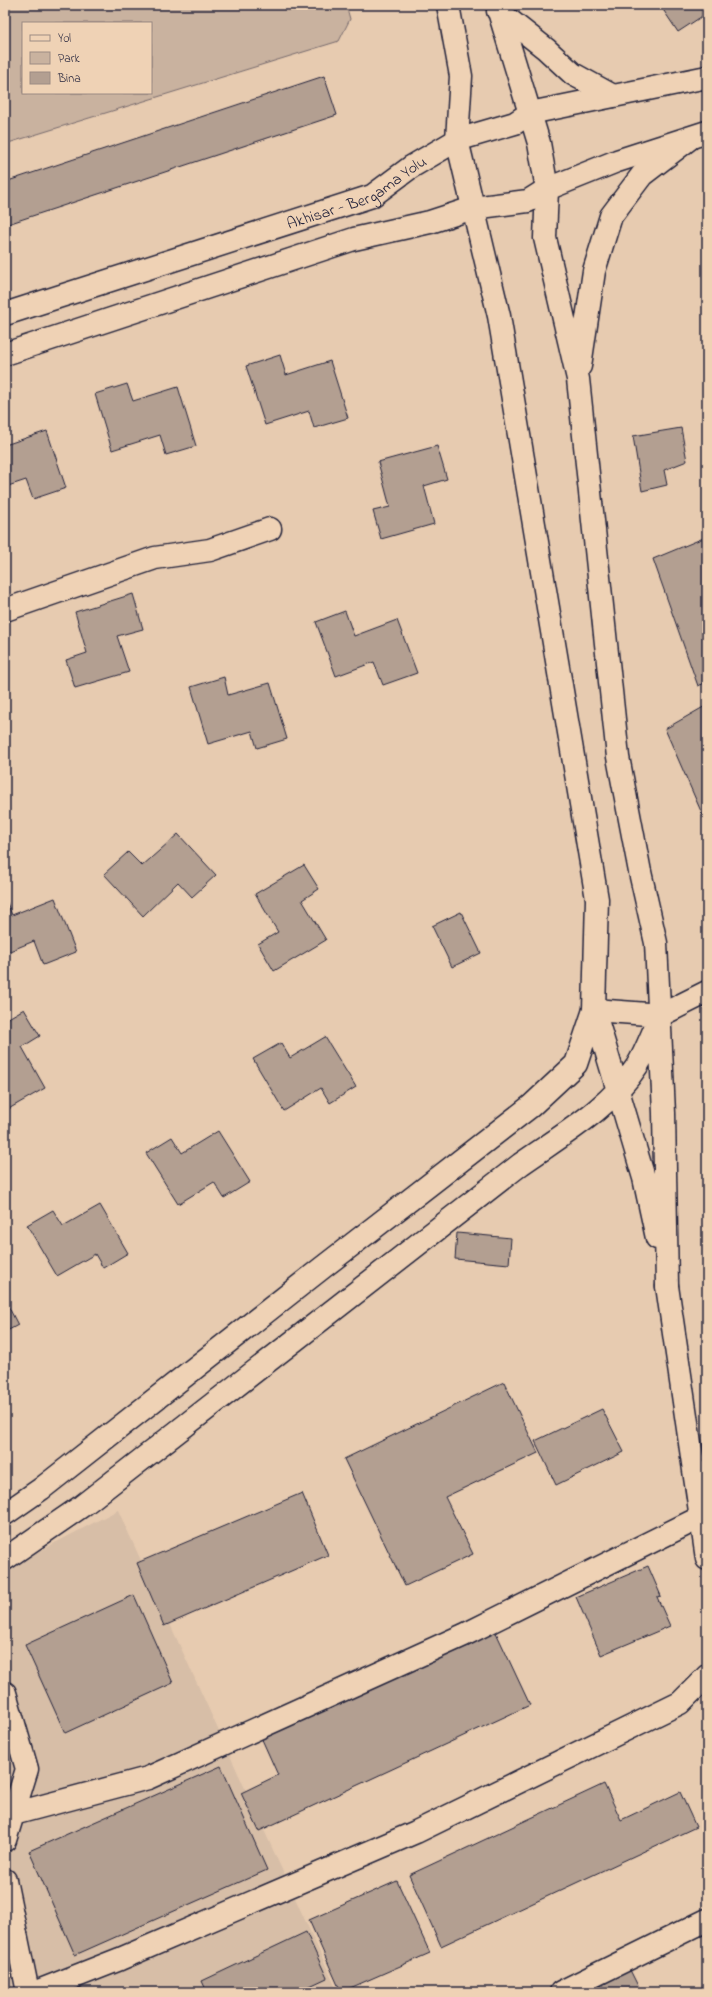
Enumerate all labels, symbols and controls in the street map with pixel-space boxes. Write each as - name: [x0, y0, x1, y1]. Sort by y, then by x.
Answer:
- legend: [22, 22, 152, 94]
- text: Yol: [58, 30, 71, 48]
- text: Park: [58, 50, 80, 68]
- text: Bina: [57, 70, 81, 88]
- street label: Akhisar - Bergama Yolu: [284, 150, 432, 237]

